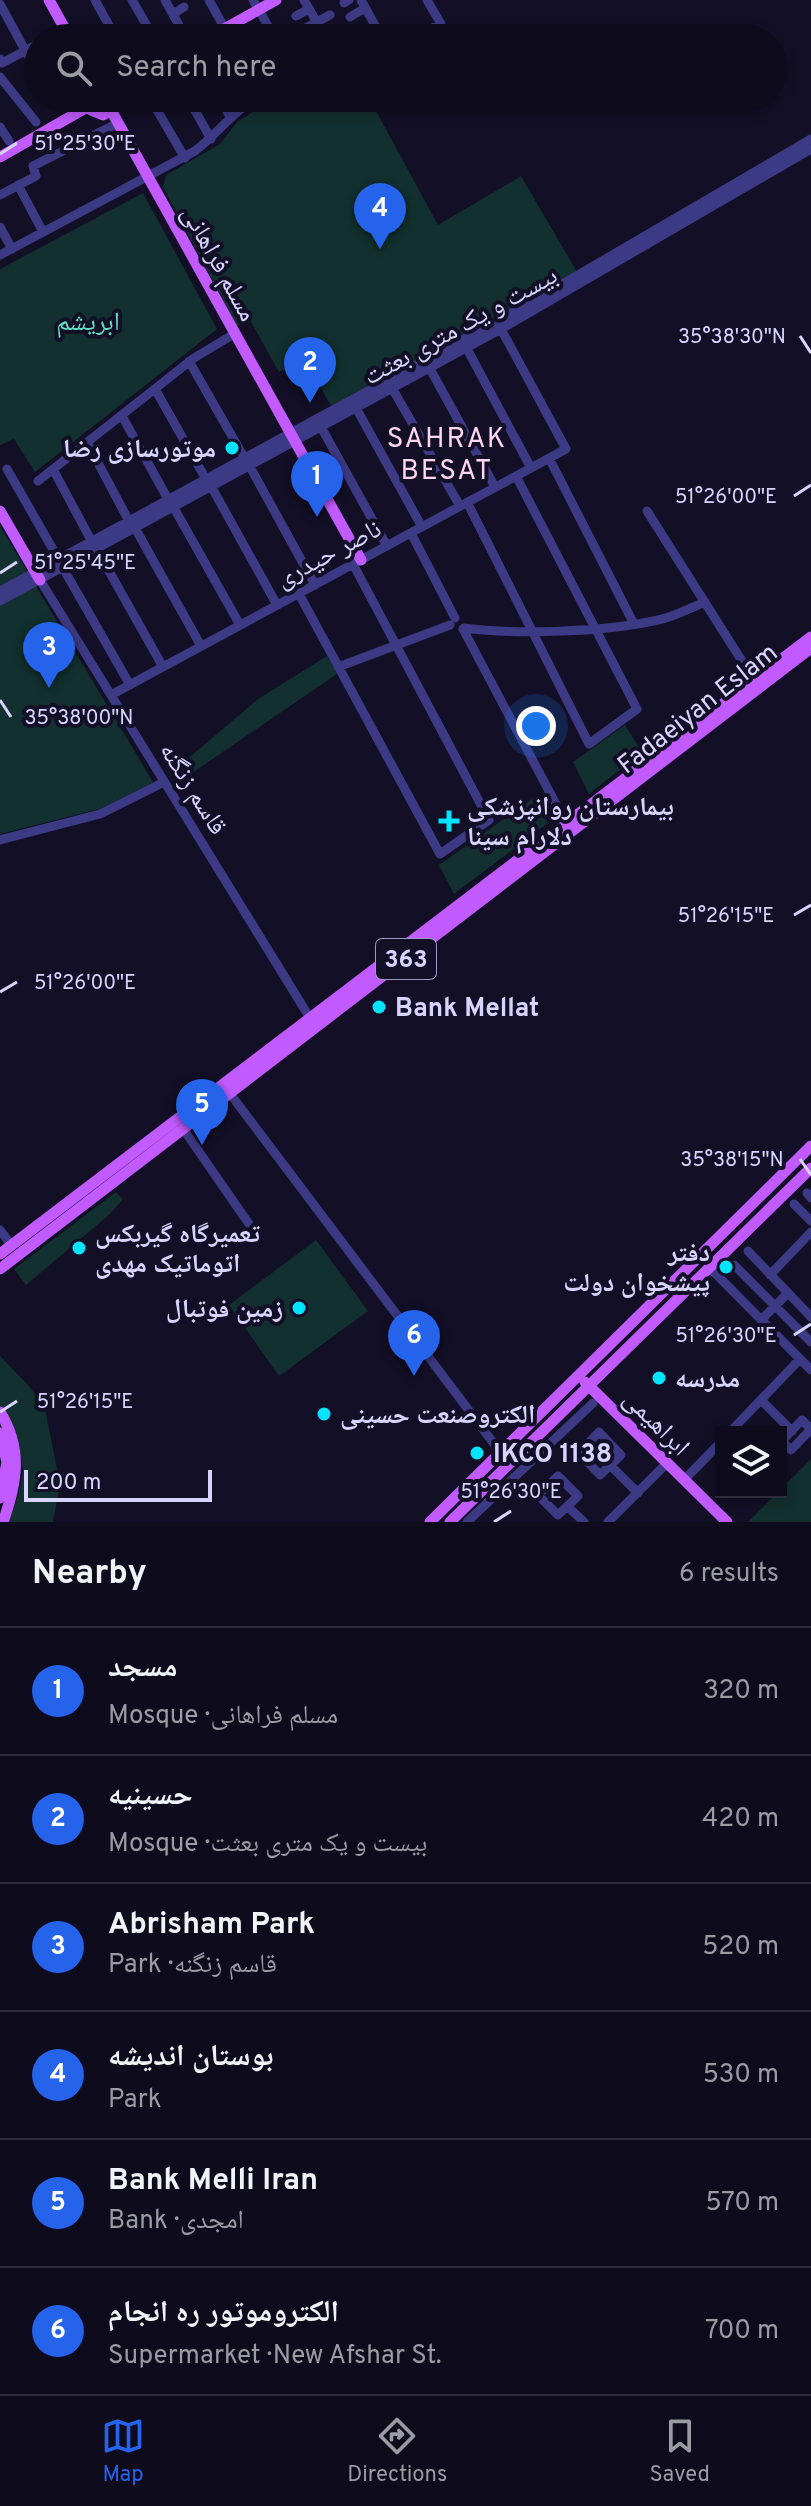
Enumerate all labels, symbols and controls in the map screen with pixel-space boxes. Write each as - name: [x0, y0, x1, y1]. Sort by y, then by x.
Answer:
- search box: [24, 24, 787, 112]
- icon: search: [52, 46, 96, 90]
- text: Search here: [116, 50, 276, 87]
- text: 51°25'30"E: [34, 132, 136, 158]
- pin: 4: [354, 183, 406, 249]
- street label: مسلم فراهانی: [172, 200, 263, 328]
- street label: بیست و یک متری بعثت: [358, 260, 564, 394]
- park label: ابریشم: [56, 307, 120, 340]
- text: 35°38'30"N: [678, 325, 786, 351]
- pin: 2: [284, 337, 336, 403]
- district label: SAHRAK BESAT: [387, 422, 507, 490]
- place label: موتورسازی رضا: [63, 434, 216, 467]
- marker: موتورسازی رضا: [223, 439, 241, 457]
- pin: 1: [291, 451, 343, 517]
- text: 51°26'00"E: [675, 485, 777, 511]
- street label: ناصر حیدری: [271, 514, 388, 597]
- text: 51°25'45"E: [34, 551, 136, 577]
- pin: 3: [23, 622, 75, 688]
- street label: Fadaeiyan Eslam: [612, 637, 785, 783]
- text: 35°38'00"N: [25, 706, 133, 732]
- your location: [516, 706, 556, 746]
- street label: قاسم زنگنه: [151, 737, 233, 842]
- place label: بیمارستان روانپزشکی دلارام سینا: [467, 792, 674, 855]
- marker: بیمارستان روانپزشکی دلارام سینا: [438, 810, 460, 832]
- text: 51°26'15"E: [678, 904, 774, 930]
- road number: 363: [376, 939, 436, 979]
- text: 51°26'00"E: [34, 971, 136, 997]
- place label: Bank Mellat: [395, 993, 539, 1026]
- marker: Bank Mellat: [370, 998, 388, 1016]
- pin: 5: [176, 1079, 228, 1145]
- text: 35°38'15"N: [680, 1148, 784, 1174]
- place label: تعمیرگاه گیربکس اتوماتیک مهدی: [95, 1219, 260, 1282]
- place label: دفتر پیشخوان دولت: [563, 1238, 710, 1301]
- marker: تعمیرگاه گیربکس اتوماتیک مهدی: [70, 1239, 88, 1257]
- marker: دفتر پیشخوان دولت: [717, 1258, 735, 1276]
- place label: زمین فوتبال: [166, 1294, 283, 1327]
- marker: زمین فوتبال: [290, 1299, 308, 1317]
- pin: 6: [388, 1310, 440, 1376]
- text: 51°26'30"E: [675, 1324, 777, 1350]
- place label: مدرسه: [675, 1364, 740, 1397]
- marker: مدرسه: [650, 1369, 668, 1387]
- street label: ابراهیمی: [615, 1383, 696, 1464]
- text: 51°26'15"E: [37, 1390, 133, 1416]
- place label: الکتروصنعت حسینی: [340, 1400, 535, 1433]
- marker: الکتروصنعت حسینی: [315, 1405, 333, 1423]
- map controls: [715, 1426, 787, 1498]
- button: layers: [715, 1426, 787, 1498]
- place label: IKCO 1138: [493, 1439, 612, 1472]
- marker: IKCO 1138: [468, 1444, 486, 1462]
- scale bar: [24, 1466, 212, 1502]
- text: 200 m: [36, 1470, 101, 1497]
- text: 51°26'30"E: [460, 1480, 562, 1506]
- text: Nearby: [32, 1553, 147, 1596]
- text: 6 results: [679, 1558, 779, 1591]
- text: مسجد: [108, 1650, 177, 1687]
- text: 1: [53, 1675, 63, 1708]
- text: 320 m: [703, 1675, 779, 1708]
- text: Mosque · مسلم فراهانی: [108, 1700, 338, 1733]
- text: حسینیه: [108, 1778, 193, 1815]
- text: 2: [50, 1803, 66, 1836]
- text: 420 m: [702, 1803, 779, 1836]
- text: Mosque · بیست و یک متری بعثت: [108, 1828, 428, 1861]
- text: Abrisham Park: [108, 1907, 315, 1944]
- text: 3: [50, 1931, 66, 1964]
- text: 520 m: [702, 1931, 779, 1964]
- text: Park · قاسم زنگنه: [108, 1949, 277, 1982]
- text: بوستان اندیشه: [108, 2039, 273, 2076]
- text: 4: [50, 2059, 66, 2092]
- text: 530 m: [703, 2059, 779, 2092]
- text: Park: [108, 2084, 162, 2117]
- text: Bank Melli Iran: [108, 2163, 318, 2200]
- text: 5: [50, 2187, 66, 2220]
- text: 570 m: [705, 2187, 779, 2220]
- text: Bank · امجدی: [108, 2205, 244, 2238]
- text: الکتروموتور ره انجام: [108, 2295, 339, 2332]
- text: 6: [50, 2315, 66, 2348]
- text: 700 m: [705, 2315, 779, 2348]
- text: Supermarket · New Afshar St.: [108, 2340, 442, 2373]
- tab: Map: [101, 2414, 145, 2489]
- tab: Directions: [347, 2414, 447, 2489]
- tab: Saved: [649, 2414, 710, 2489]

